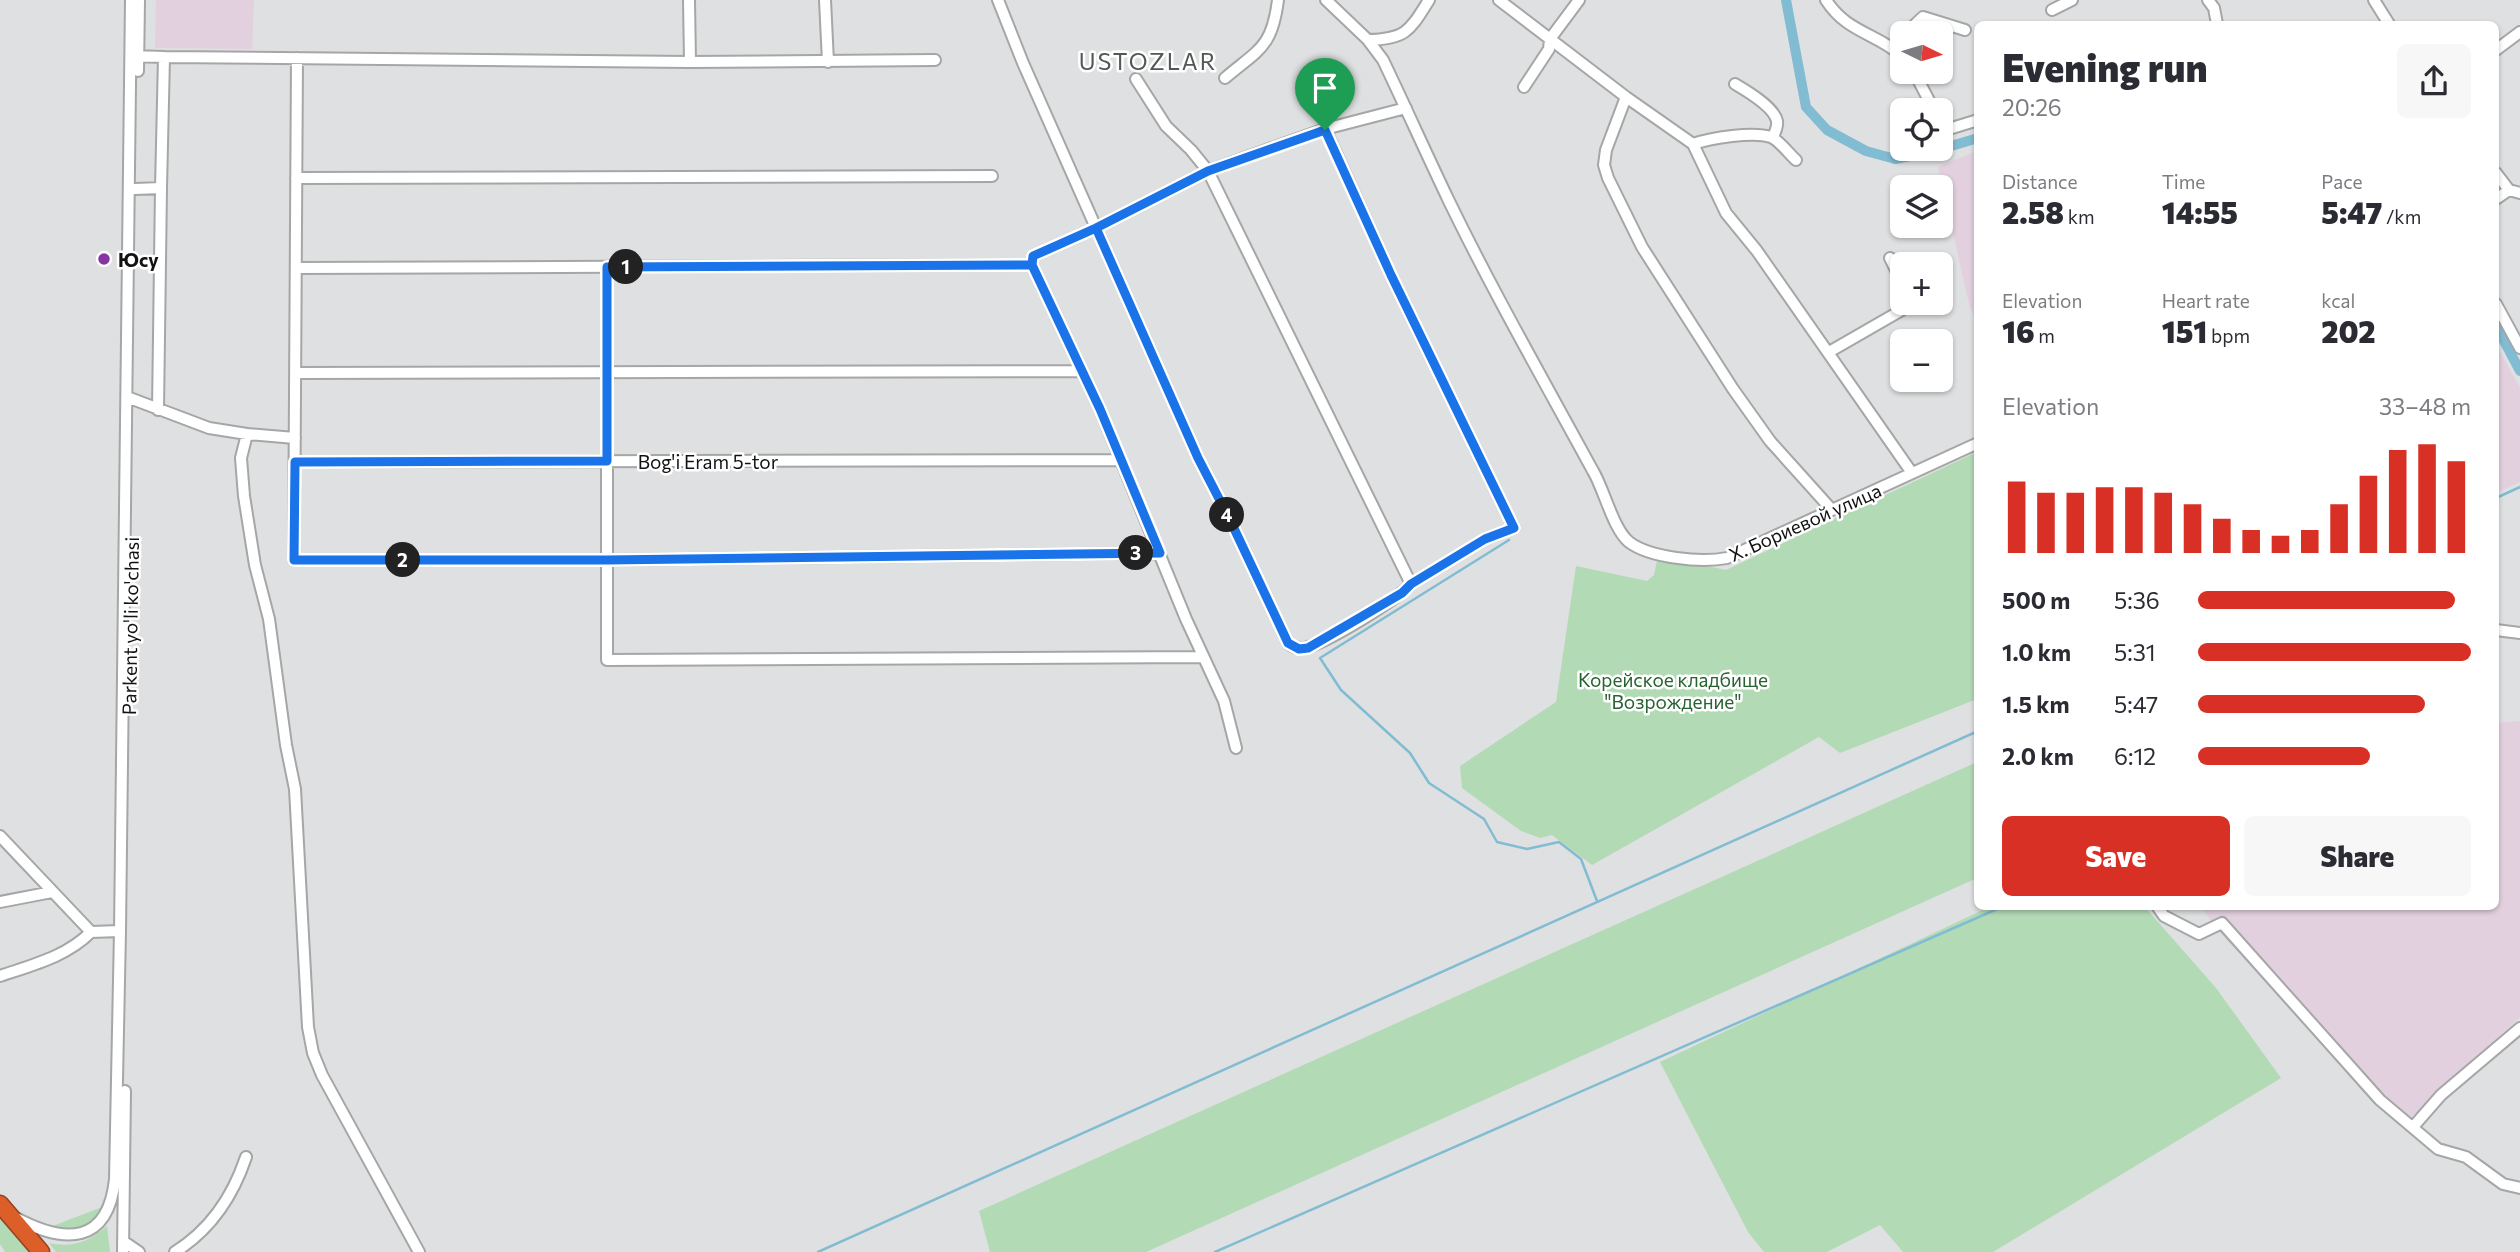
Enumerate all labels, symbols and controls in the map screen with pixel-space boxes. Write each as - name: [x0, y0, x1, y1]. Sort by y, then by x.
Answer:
- north arrow: [1890, 21, 1953, 84]
- map controls: [1890, 21, 1953, 392]
- text: Evening run: [2002, 43, 2208, 90]
- button: share: [2397, 44, 2471, 118]
- district label: USTOZLAR: [1079, 47, 1217, 75]
- pin: [1295, 58, 1355, 130]
- icon: arrive: [1306, 69, 1344, 107]
- text: 20:26: [2002, 93, 2062, 121]
- button: locate: [1890, 98, 1953, 161]
- text: Distance: [2002, 170, 2078, 193]
- text: Time: [2162, 170, 2205, 193]
- text: Pace: [2321, 170, 2363, 193]
- button: layers: [1890, 175, 1953, 238]
- text: 2.58: [2002, 193, 2064, 230]
- text: 14:55: [2162, 193, 2238, 230]
- text: 5:47: [2321, 193, 2382, 230]
- text: km: [2064, 205, 2095, 228]
- text: /km: [2382, 205, 2421, 228]
- place label: Юсу: [118, 248, 159, 271]
- pin: 1: [608, 250, 644, 284]
- marker: Юсу: [96, 251, 112, 267]
- button: +: [1890, 252, 1953, 315]
- text: 1: [621, 255, 630, 278]
- text: Elevation: [2002, 289, 2082, 312]
- text: Heart rate: [2162, 289, 2250, 312]
- text: kcal: [2321, 289, 2355, 312]
- text: 16: [2002, 312, 2035, 349]
- text: 151: [2162, 312, 2207, 349]
- text: 202: [2321, 312, 2376, 349]
- text: m: [2035, 324, 2055, 347]
- text: bpm: [2207, 324, 2250, 347]
- button: −: [1890, 329, 1953, 392]
- text: Elevation: [2002, 392, 2099, 420]
- text: 33–48 m: [2379, 392, 2471, 420]
- street label: Bog'i Eram 5-tor: [638, 450, 779, 473]
- street label: Х. Бориевой улица: [1725, 478, 1885, 566]
- pin: 4: [1210, 498, 1244, 532]
- text: 4: [1221, 503, 1232, 526]
- pin: 3: [1118, 536, 1154, 570]
- street label: Parkent yo'li ko'chasi: [117, 537, 143, 715]
- text: 3: [1130, 541, 1141, 564]
- pin: 2: [386, 542, 420, 578]
- text: 2: [397, 548, 408, 571]
- text: 500 m: [2002, 586, 2070, 614]
- text: 5:36: [2114, 586, 2160, 614]
- text: 1.0 km: [2002, 638, 2071, 666]
- text: 5:31: [2114, 638, 2156, 666]
- park label: Корейское кладбище "Возрождение": [1578, 668, 1768, 713]
- text: 1.5 km: [2002, 690, 2070, 718]
- text: 5:47: [2114, 690, 2158, 718]
- text: 2.0 km: [2002, 742, 2074, 770]
- text: 6:12: [2114, 742, 2156, 770]
- button: Save: [2002, 816, 2230, 896]
- button: Share: [2244, 816, 2471, 896]

